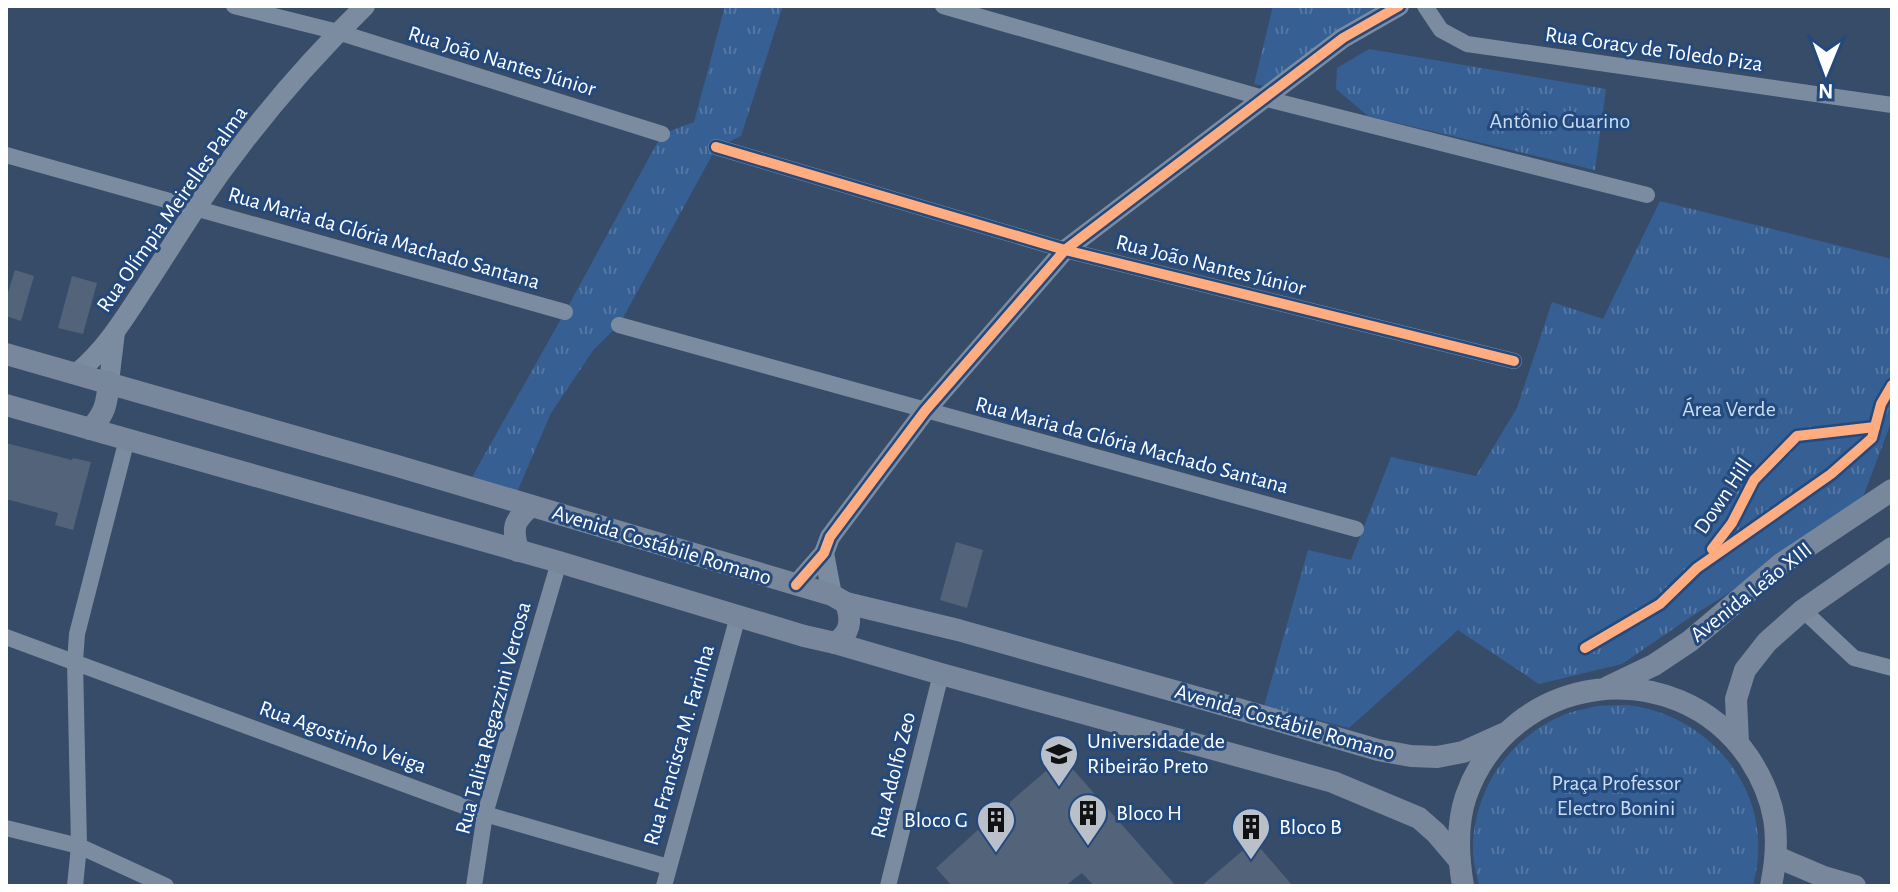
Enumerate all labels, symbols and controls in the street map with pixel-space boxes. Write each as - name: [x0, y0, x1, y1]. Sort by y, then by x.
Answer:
- street label: Rua João Nantes Júnior: [406, 22, 598, 100]
- street label: Rua Coracy de Toledo Piza: [1544, 23, 1764, 75]
- north arrow: [1786, 32, 1866, 112]
- text: N: [1818, 80, 1834, 102]
- street label: Rua Olímpia Meirelles Palma: [92, 102, 252, 316]
- park label: Antônio Guarino: [1490, 110, 1630, 132]
- street label: Rua Maria da Glória Machado Santana: [226, 183, 542, 293]
- street label: Rua João Nantes Júnior: [1114, 231, 1308, 299]
- street label: Rua Maria da Glória Machado Santana: [973, 393, 1291, 497]
- park label: Área Verde: [1682, 397, 1776, 420]
- street label: Down Hill: [1690, 454, 1756, 538]
- street label: Avenida Costábile Romano: [550, 501, 774, 589]
- street label: Avenida Leão XIII: [1686, 538, 1816, 646]
- street label: Rua Talita Regazzini Vercosa: [451, 599, 535, 837]
- street label: Rua Francisca M. Farinha: [640, 642, 718, 848]
- street label: Avenida Costábile Romano: [1172, 680, 1398, 764]
- street label: Rua Agostinho Veiga: [256, 697, 430, 777]
- street label: Rua Adolfo Zeo: [867, 710, 919, 840]
- place label: Universidade de Ribeirão Preto: [1087, 730, 1225, 777]
- school or university icon: Universidade de Ribeirão Preto: [1038, 733, 1080, 788]
- park label: Praça Professor Electro Bonini: [1551, 772, 1681, 819]
- building icon: Bloco H: [1067, 792, 1109, 847]
- building icon: Bloco G: [975, 799, 1017, 854]
- place label: Bloco H: [1116, 802, 1182, 824]
- building icon: Bloco B: [1230, 806, 1272, 861]
- place label: Bloco G: [904, 809, 968, 831]
- place label: Bloco B: [1279, 816, 1342, 838]

